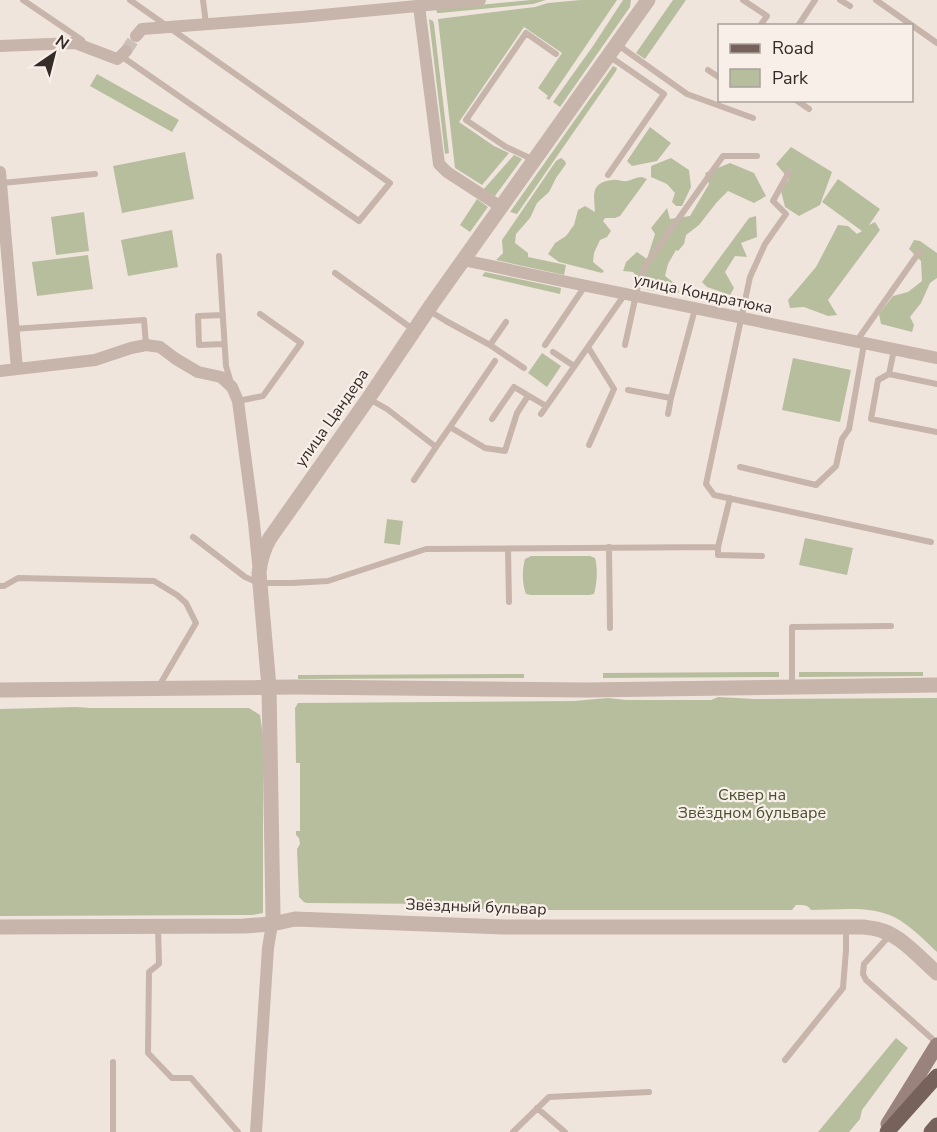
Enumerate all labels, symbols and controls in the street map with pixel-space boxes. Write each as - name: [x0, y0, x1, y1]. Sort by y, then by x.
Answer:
- north arrow: [24, 24, 84, 84]
- legend: [718, 24, 913, 102]
- text: N: [51, 30, 73, 55]
- text: Road: [772, 36, 814, 60]
- text: Park: [772, 66, 809, 90]
- street label: улица Кондратюка: [632, 269, 774, 319]
- street label: улица Цандера: [290, 364, 374, 472]
- park label: Сквер на Звёздном бульваре: [678, 784, 826, 824]
- street label: Звёздный бульвар: [405, 894, 547, 920]

